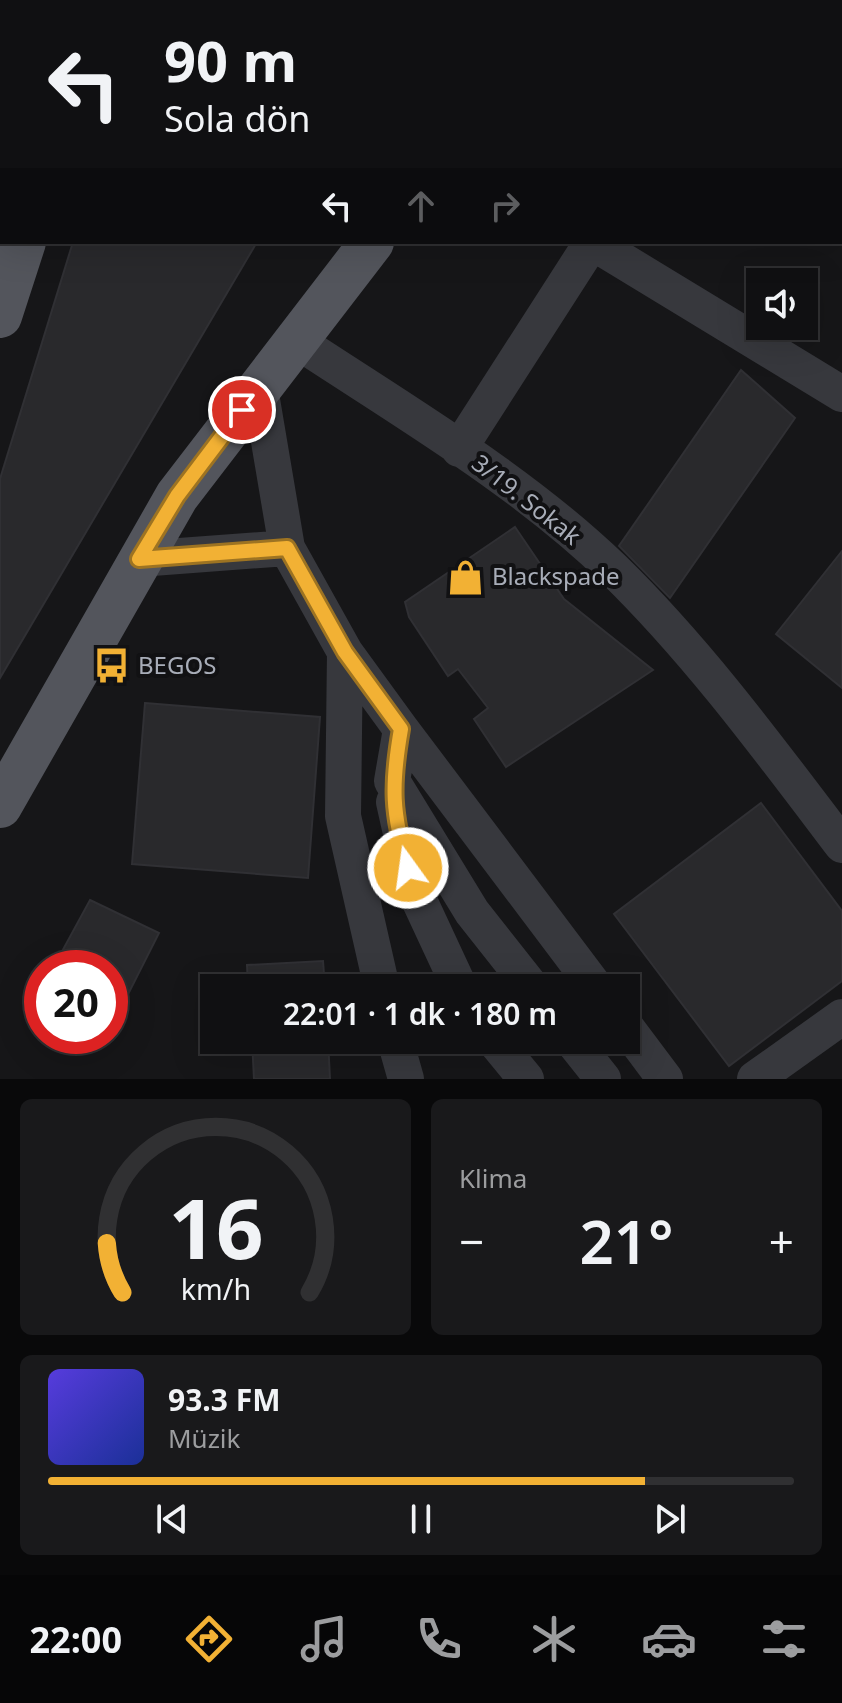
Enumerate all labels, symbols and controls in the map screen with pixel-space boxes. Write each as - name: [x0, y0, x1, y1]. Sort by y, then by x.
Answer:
- text: 90 m: [164, 22, 297, 98]
- icon: left: [32, 32, 136, 136]
- text: Sola dön: [164, 94, 311, 143]
- icon: left: [315, 184, 359, 228]
- icon: ahead: [399, 184, 443, 228]
- icon: right: [483, 184, 527, 228]
- map controls: [746, 268, 818, 340]
- button: sound: [746, 268, 818, 340]
- pin: [208, 376, 276, 444]
- icon: arrive: [220, 388, 264, 432]
- street label: 3/19. Sokak: [466, 446, 588, 552]
- shop icon: Blackspade: [447, 558, 485, 596]
- place label: Blackspade: [492, 559, 620, 592]
- bus stop icon: BEGOS: [93, 647, 131, 685]
- place label: BEGOS: [138, 648, 216, 681]
- position arrow: [366, 826, 450, 910]
- speed limit sign: 20: [24, 950, 128, 1054]
- text: 22:01 · 1 dk · 180 m: [283, 993, 557, 1034]
- text: Klima: [459, 1160, 527, 1196]
- text: 16: [168, 1170, 263, 1283]
- text: 21°: [579, 1200, 674, 1282]
- text: −: [459, 1211, 484, 1271]
- text: +: [769, 1211, 794, 1271]
- text: km/h: [180, 1269, 251, 1308]
- text: 93.3 FM: [168, 1379, 280, 1420]
- text: Müzik: [168, 1420, 240, 1456]
- icon: previous: [150, 1497, 194, 1541]
- icon: pause: [399, 1497, 443, 1541]
- icon: next: [648, 1497, 692, 1541]
- icon: directions: [181, 1611, 237, 1667]
- icon: music: [296, 1611, 352, 1667]
- icon: phone: [411, 1611, 467, 1667]
- icon: climate: [526, 1611, 582, 1667]
- icon: car: [641, 1611, 697, 1667]
- icon: filters: [756, 1611, 812, 1667]
- text: 22:00: [30, 1615, 122, 1664]

